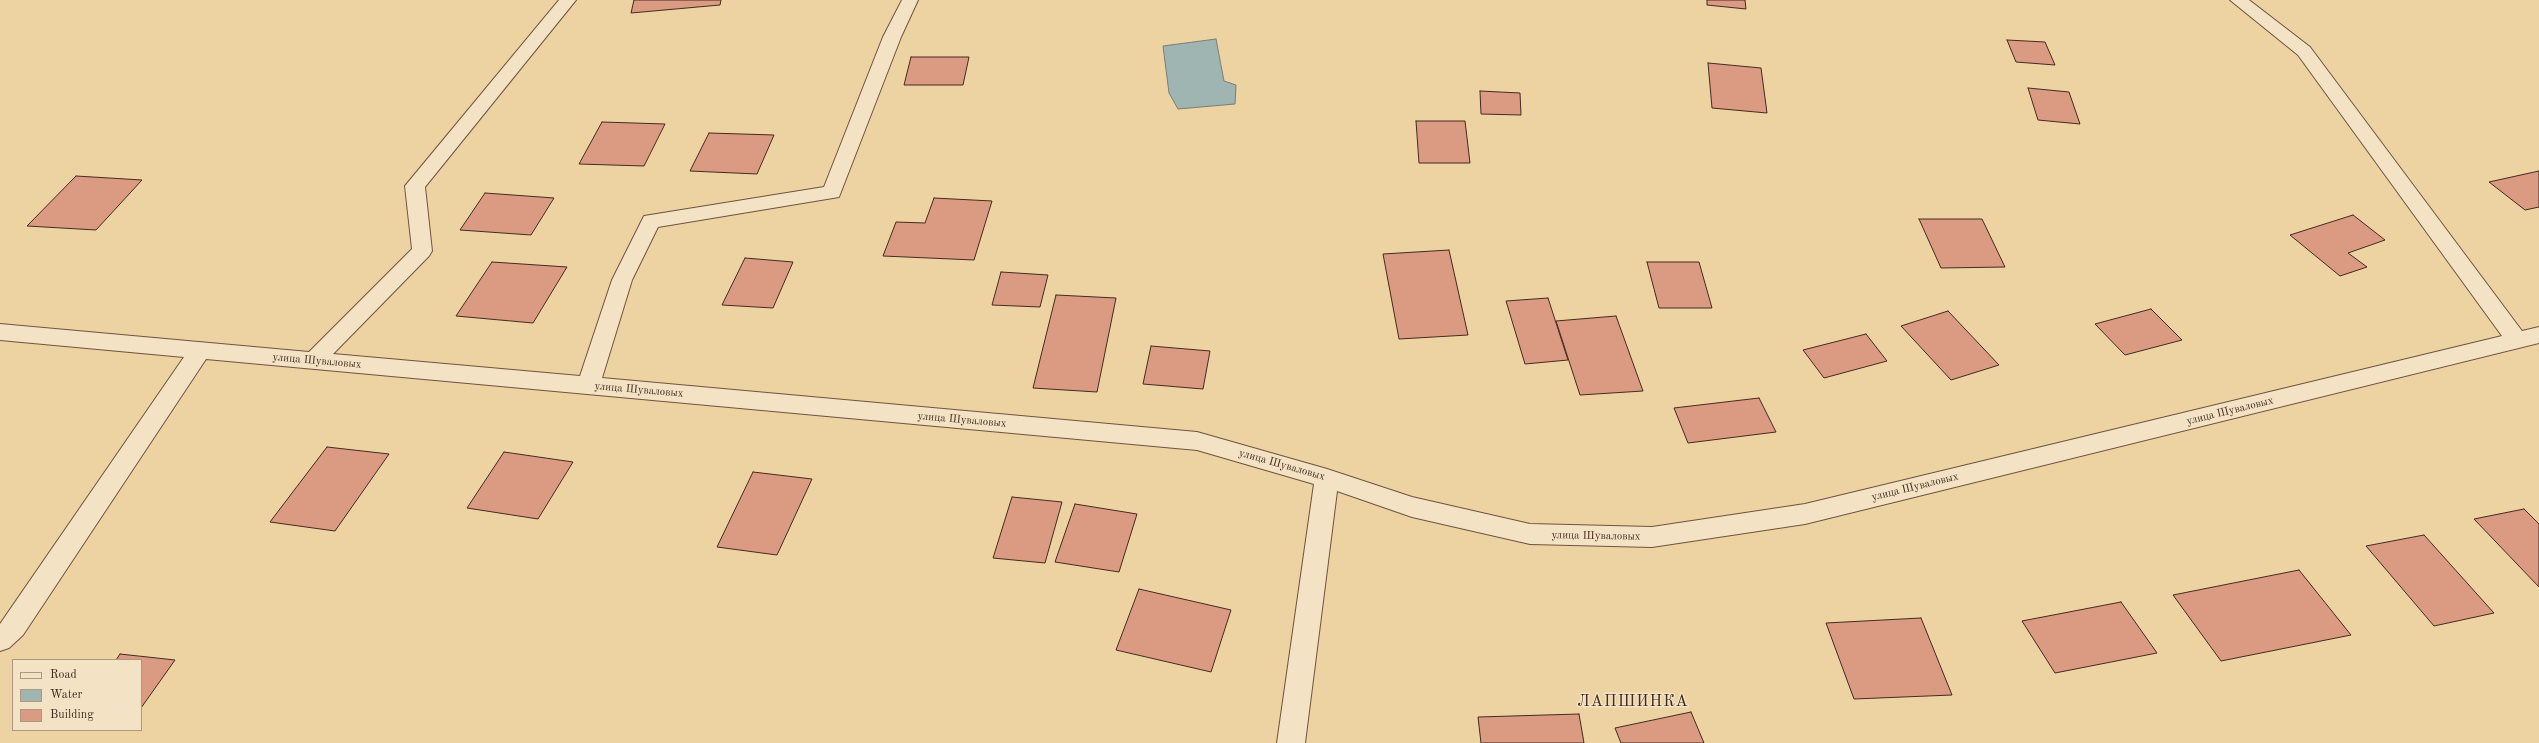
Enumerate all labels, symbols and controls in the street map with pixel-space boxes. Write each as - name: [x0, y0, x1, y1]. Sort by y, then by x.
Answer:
- street label: улица Шуваловых: [272, 351, 362, 371]
- street label: улица Шуваловых: [594, 380, 684, 400]
- street label: улица Шуваловых: [2185, 394, 2275, 428]
- street label: улица Шуваловых: [917, 410, 1007, 430]
- street label: улица Шуваловых: [1237, 446, 1327, 484]
- street label: улица Шуваловых: [1870, 470, 1960, 504]
- street label: улица Шуваловых: [1551, 529, 1641, 543]
- legend: [12, 659, 142, 731]
- text: Road: [50, 669, 77, 681]
- text: Water: [50, 689, 82, 701]
- district label: ЛАПШИНКА: [1577, 692, 1689, 712]
- text: Building: [50, 709, 94, 721]

